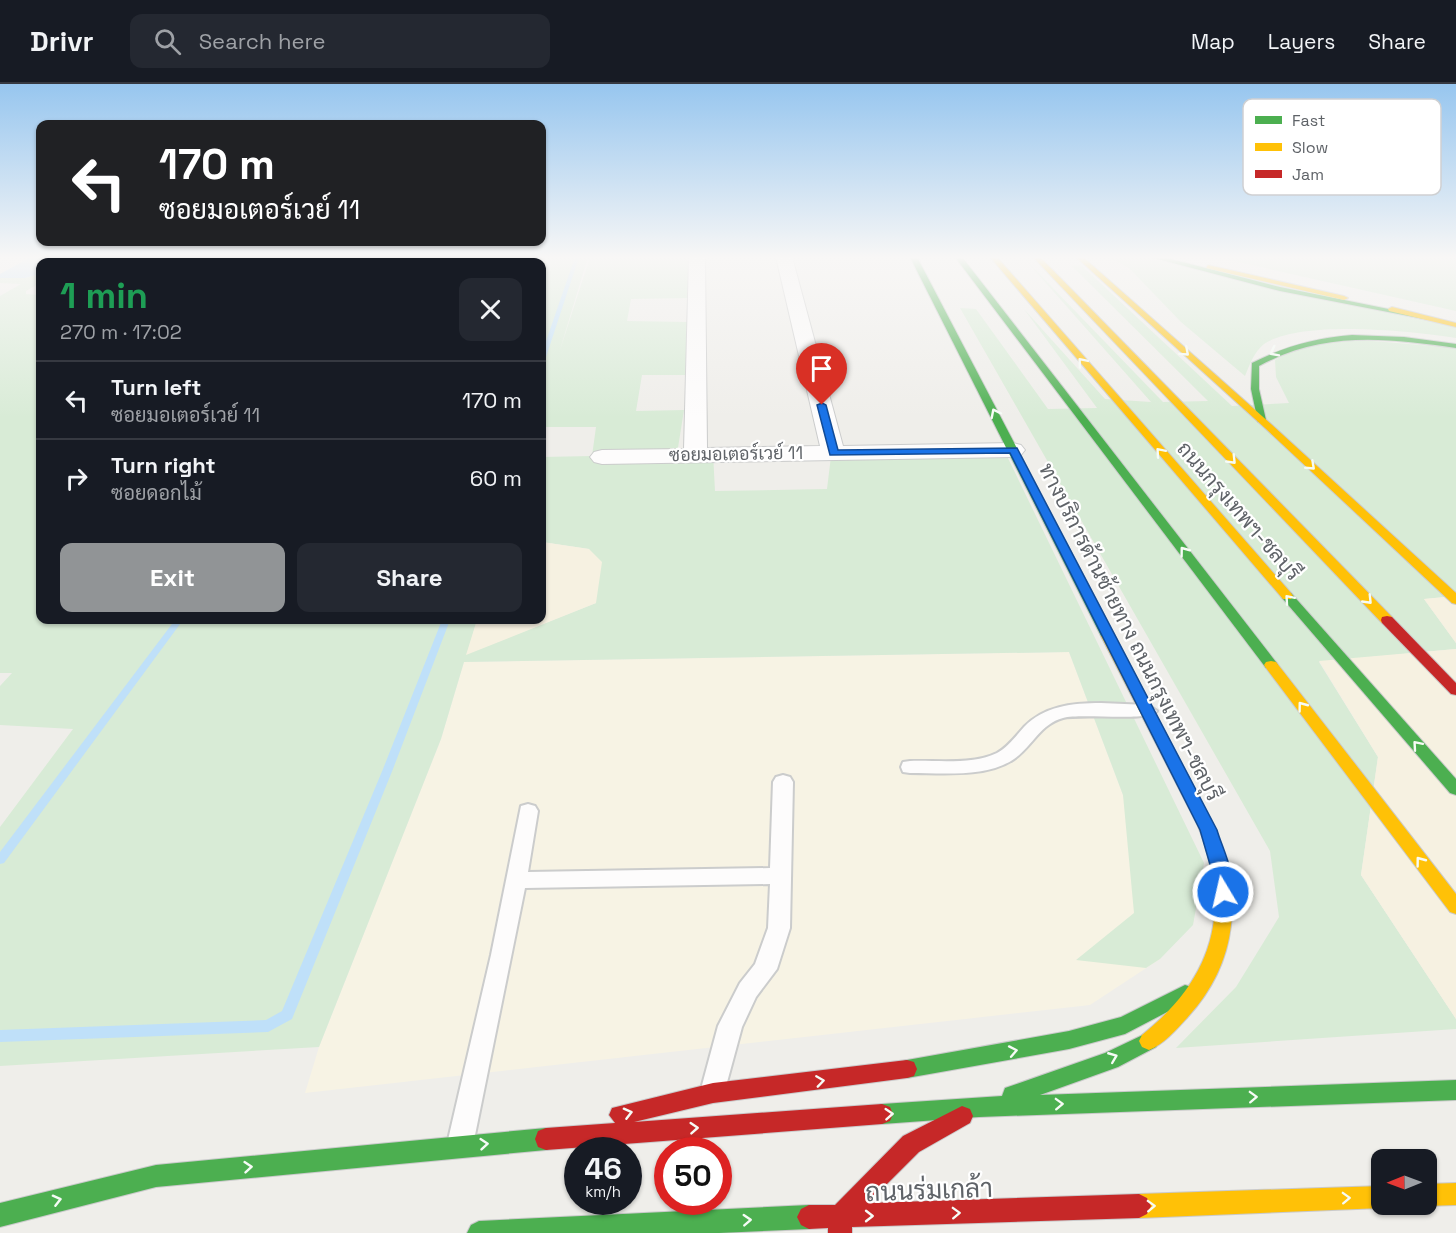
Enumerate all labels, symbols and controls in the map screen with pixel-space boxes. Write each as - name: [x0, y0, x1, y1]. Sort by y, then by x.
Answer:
- search box: [130, 14, 550, 68]
- text: Drivr: [30, 23, 94, 59]
- icon: search: [151, 25, 184, 58]
- text: Search here: [199, 27, 325, 55]
- text: Map: [1191, 28, 1235, 55]
- text: Layers: [1268, 28, 1335, 55]
- text: Share: [1368, 28, 1426, 55]
- legend: [1243, 99, 1441, 195]
- text: Fast: [1292, 110, 1325, 131]
- text: Slow: [1292, 137, 1328, 158]
- text: 170 m: [159, 138, 275, 191]
- icon: left: [60, 144, 138, 222]
- text: Jam: [1292, 164, 1324, 185]
- text: ซอยมอเตอร์เวย์ 11: [159, 192, 360, 227]
- text: 1 min: [60, 273, 148, 319]
- button: close: [459, 278, 522, 341]
- text: 270 m · 17:02: [60, 319, 182, 345]
- pin: [796, 343, 847, 405]
- one-way arrow: [1269, 344, 1280, 356]
- one-way arrow: [1178, 345, 1189, 356]
- icon: arrive: [805, 352, 838, 385]
- one-way arrow: [1078, 358, 1089, 369]
- text: Turn left: [111, 373, 201, 401]
- icon: left: [60, 384, 93, 417]
- text: 170 m: [462, 386, 522, 414]
- text: ซอยมอเตอร์เวย์ 11: [111, 402, 260, 428]
- one-way arrow: [990, 409, 1002, 420]
- street label: ถนนกรุงเทพฯ-ชลบุรี: [1171, 435, 1307, 587]
- street label: ซอยมอเตอร์เวย์ 11: [669, 440, 803, 466]
- one-way arrow: [1156, 448, 1167, 459]
- text: Turn right: [111, 451, 216, 479]
- one-way arrow: [1225, 453, 1236, 463]
- street label: ทางบริการด้านซ้ายทาง ถนนกรุงเทพฯ-ชลบุรี: [1032, 458, 1228, 806]
- one-way arrow: [1305, 459, 1315, 470]
- icon: right: [60, 462, 93, 495]
- text: 60 m: [470, 464, 522, 492]
- text: ซอยดอกไม้: [111, 480, 202, 506]
- button: Exit: [60, 543, 285, 612]
- button: Share: [297, 543, 522, 612]
- one-way arrow: [1180, 547, 1191, 558]
- one-way arrow: [1361, 593, 1372, 603]
- one-way arrow: [1285, 595, 1296, 606]
- one-way arrow: [1298, 702, 1309, 713]
- one-way arrow: [1413, 741, 1424, 752]
- one-way arrow: [1417, 857, 1428, 868]
- position arrow: [1191, 860, 1255, 924]
- one-way arrow: [1008, 1045, 1018, 1058]
- one-way arrow: [1107, 1052, 1117, 1065]
- one-way arrow: [816, 1075, 825, 1087]
- one-way arrow: [1249, 1091, 1258, 1103]
- one-way arrow: [1054, 1098, 1063, 1111]
- one-way arrow: [623, 1108, 633, 1121]
- one-way arrow: [884, 1108, 893, 1121]
- one-way arrow: [690, 1122, 699, 1135]
- speed limit sign: 50: [654, 1137, 732, 1215]
- one-way arrow: [480, 1138, 489, 1151]
- text: 46: [584, 1149, 622, 1188]
- north arrow: [1371, 1149, 1437, 1215]
- map controls: [1371, 1149, 1437, 1215]
- one-way arrow: [244, 1161, 253, 1174]
- street label: ถนนร่มเกล้า: [865, 1171, 993, 1209]
- text: km/h: [585, 1182, 621, 1201]
- one-way arrow: [1341, 1192, 1350, 1205]
- one-way arrow: [52, 1195, 62, 1208]
- one-way arrow: [1147, 1200, 1156, 1212]
- one-way arrow: [952, 1207, 961, 1220]
- one-way arrow: [864, 1210, 873, 1222]
- one-way arrow: [742, 1214, 751, 1227]

